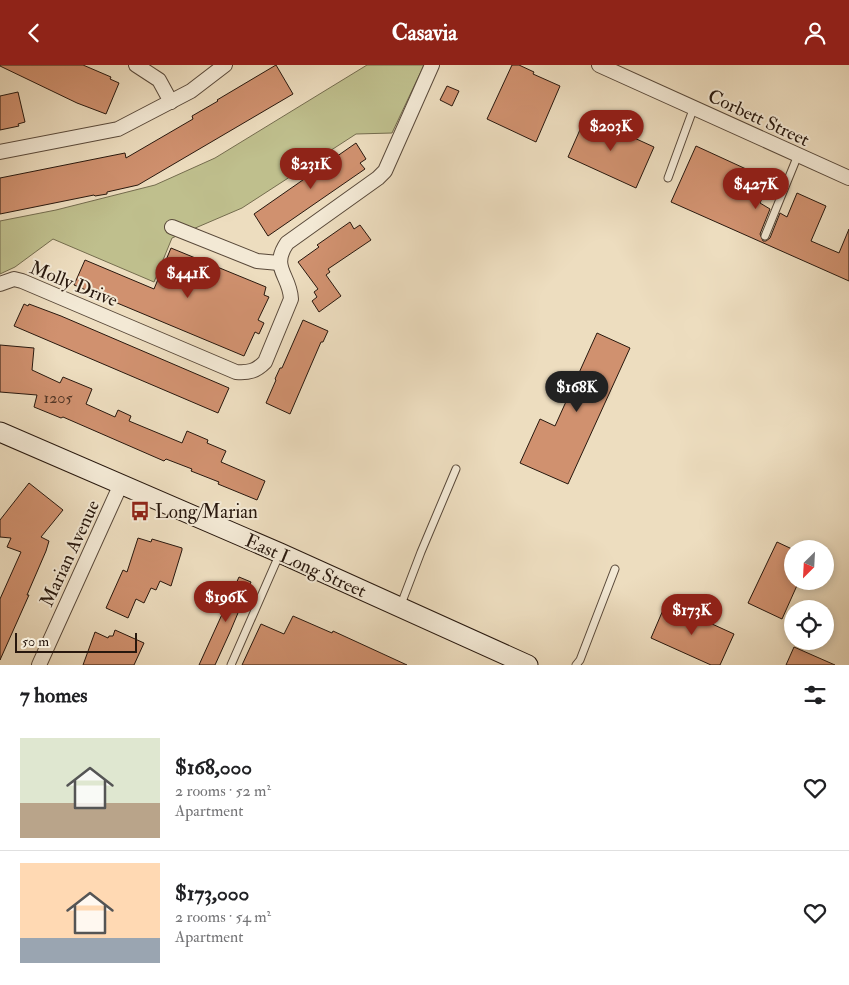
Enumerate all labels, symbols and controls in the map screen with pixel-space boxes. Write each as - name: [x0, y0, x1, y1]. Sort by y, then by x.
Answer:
- icon: back: [20, 19, 48, 47]
- text: Casavia: [392, 19, 457, 47]
- icon: person: [801, 19, 829, 47]
- street label: Corbett Street: [704, 84, 813, 152]
- pin: $203K: [576, 109, 646, 152]
- text: $203K: [590, 116, 632, 136]
- pin: $231K: [276, 147, 346, 190]
- text: $231K: [291, 154, 331, 174]
- pin: $427K: [721, 167, 791, 210]
- text: $427K: [734, 174, 778, 194]
- street label: Molly Drive: [26, 255, 121, 312]
- pin: $441K: [153, 257, 223, 299]
- text: $441K: [166, 263, 210, 283]
- pin: $168K: [542, 371, 612, 413]
- text: $168K: [556, 377, 598, 397]
- house number: 1205: [43, 388, 73, 408]
- street label: Marian Avenue: [35, 496, 105, 611]
- bus stop icon: Long/Marian: [129, 500, 151, 522]
- place label: Long/Marian: [155, 500, 258, 524]
- street label: East Long Street: [241, 528, 370, 603]
- north arrow: [784, 540, 834, 590]
- map controls: [784, 540, 834, 650]
- pin: $196K: [191, 581, 261, 623]
- text: $196K: [205, 587, 247, 607]
- pin: $173K: [657, 593, 727, 636]
- text: $173K: [672, 600, 712, 620]
- button: locate: [784, 600, 834, 650]
- scale bar: [15, 630, 138, 653]
- text: 50 m: [22, 633, 49, 650]
- icon: filters: [801, 681, 829, 709]
- text: 7 homes: [20, 682, 87, 709]
- text: $168,000: [175, 754, 252, 781]
- icon: home: [60, 758, 120, 818]
- icon: heart: [801, 774, 829, 802]
- text: 2 rooms · 52 m²: [175, 781, 271, 801]
- text: Apartment: [175, 801, 243, 821]
- text: $173,000: [175, 880, 249, 907]
- icon: home: [60, 883, 120, 943]
- icon: heart: [801, 899, 829, 927]
- text: 2 rooms · 54 m²: [175, 907, 271, 927]
- text: Apartment: [175, 927, 243, 947]

